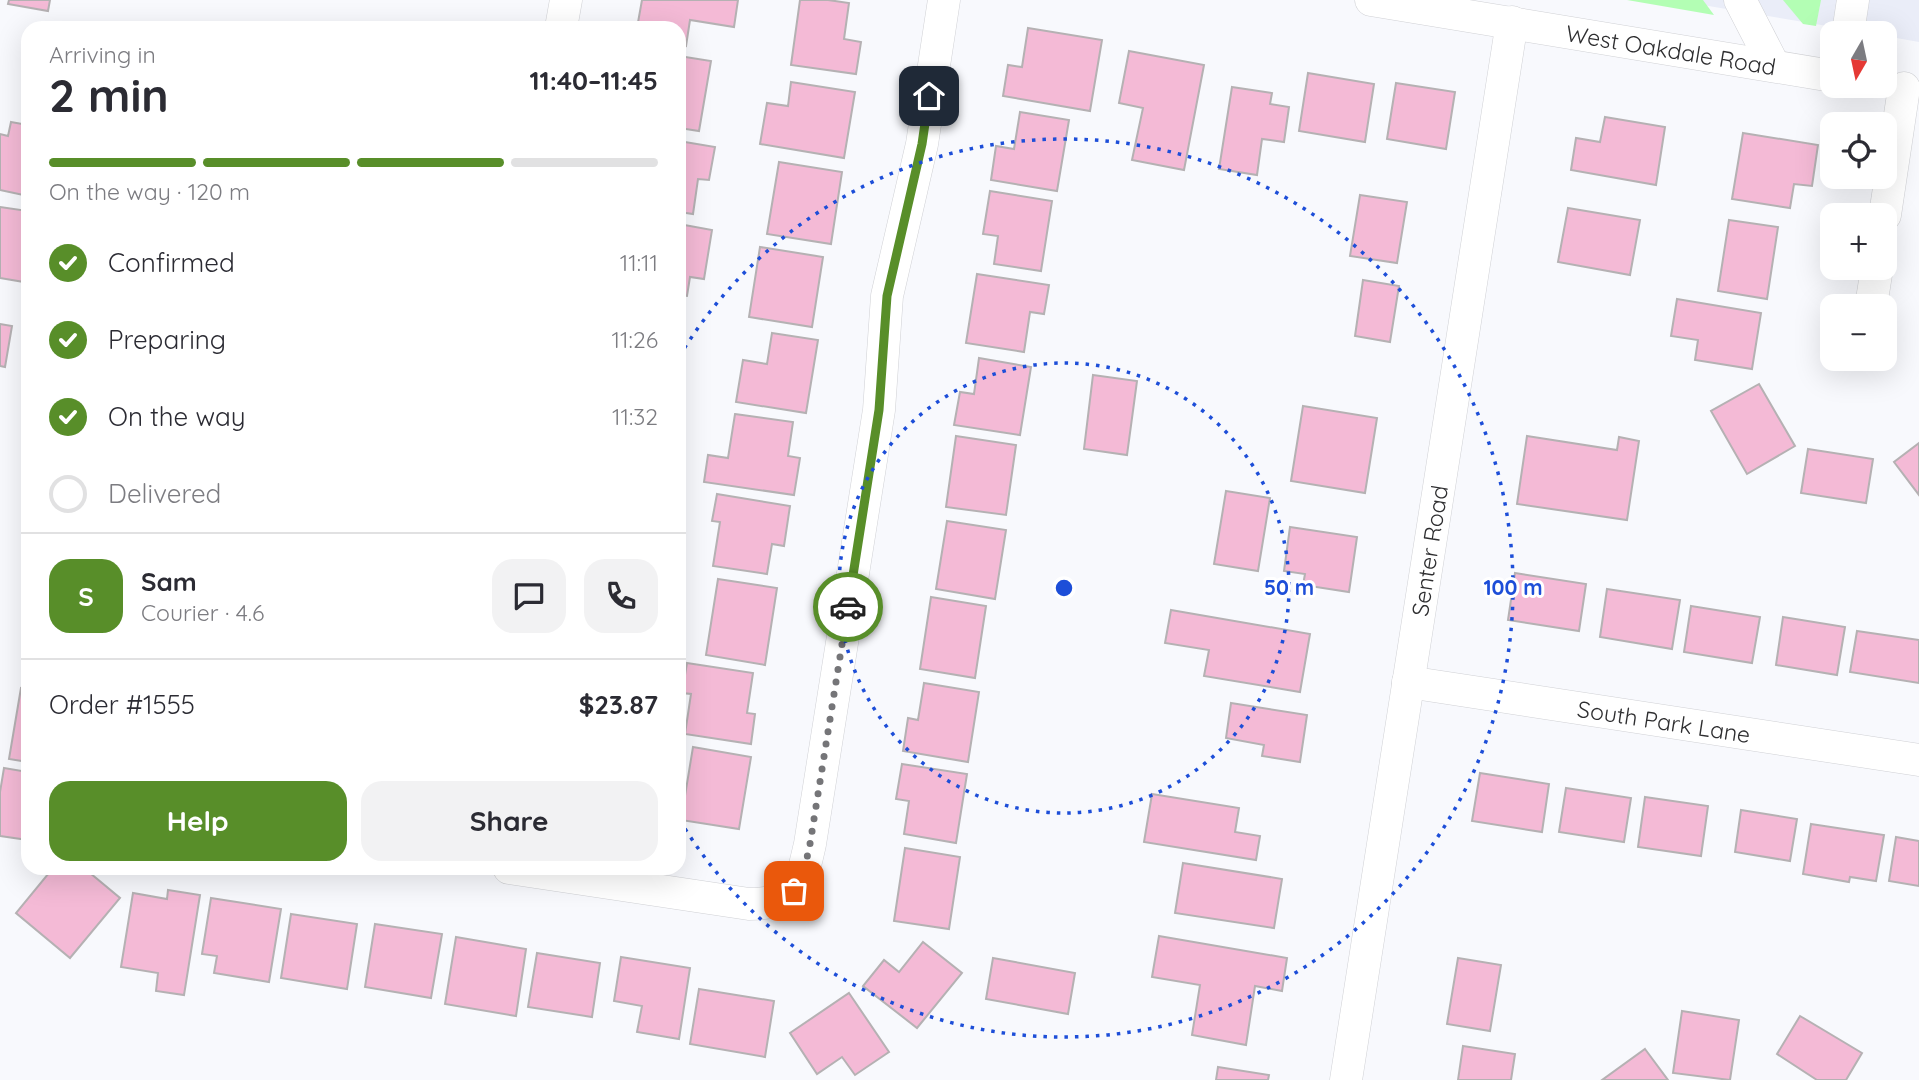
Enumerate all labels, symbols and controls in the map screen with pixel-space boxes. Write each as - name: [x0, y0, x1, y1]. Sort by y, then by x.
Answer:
- street label: West Oakdale Road: [1564, 18, 1778, 81]
- north arrow: [1820, 21, 1897, 98]
- map controls: [1820, 21, 1897, 371]
- text: Arriving in: [49, 40, 156, 69]
- text: 11:40–11:45: [529, 64, 658, 97]
- text: 2 min: [49, 66, 169, 124]
- pin: [899, 66, 959, 126]
- icon: home: [910, 77, 948, 115]
- button: locate: [1820, 112, 1897, 189]
- text: On the way · 120 m: [49, 177, 250, 206]
- button: +: [1820, 203, 1897, 280]
- icon: check: [49, 244, 87, 282]
- text: Confirmed: [108, 246, 235, 279]
- text: 11:11: [620, 248, 658, 277]
- button: −: [1820, 294, 1897, 371]
- icon: check: [49, 321, 87, 359]
- text: Preparing: [108, 323, 226, 356]
- text: 11:26: [612, 325, 658, 354]
- icon: check: [49, 398, 87, 436]
- text: On the way: [108, 400, 246, 433]
- text: 11:32: [612, 402, 658, 431]
- text: Delivered: [108, 477, 221, 510]
- street label: Senter Road: [1405, 483, 1454, 618]
- button: chat: [492, 559, 566, 633]
- button: phone: [584, 559, 658, 633]
- text: Sam: [141, 565, 197, 598]
- courier: [813, 572, 883, 642]
- text: 50 m: [1264, 574, 1314, 600]
- text: 100 m: [1483, 574, 1543, 600]
- centre of rings: [1052, 576, 1076, 600]
- text: S: [78, 580, 94, 613]
- icon: car: [829, 588, 867, 626]
- text: Courier · 4.6: [141, 598, 264, 627]
- text: Order #1555: [49, 688, 195, 721]
- text: $23.87: [579, 688, 658, 721]
- street label: South Park Lane: [1576, 694, 1753, 749]
- button: Help: [49, 781, 347, 861]
- button: Share: [361, 781, 658, 861]
- pin: [764, 861, 824, 921]
- icon: bag: [775, 872, 813, 910]

